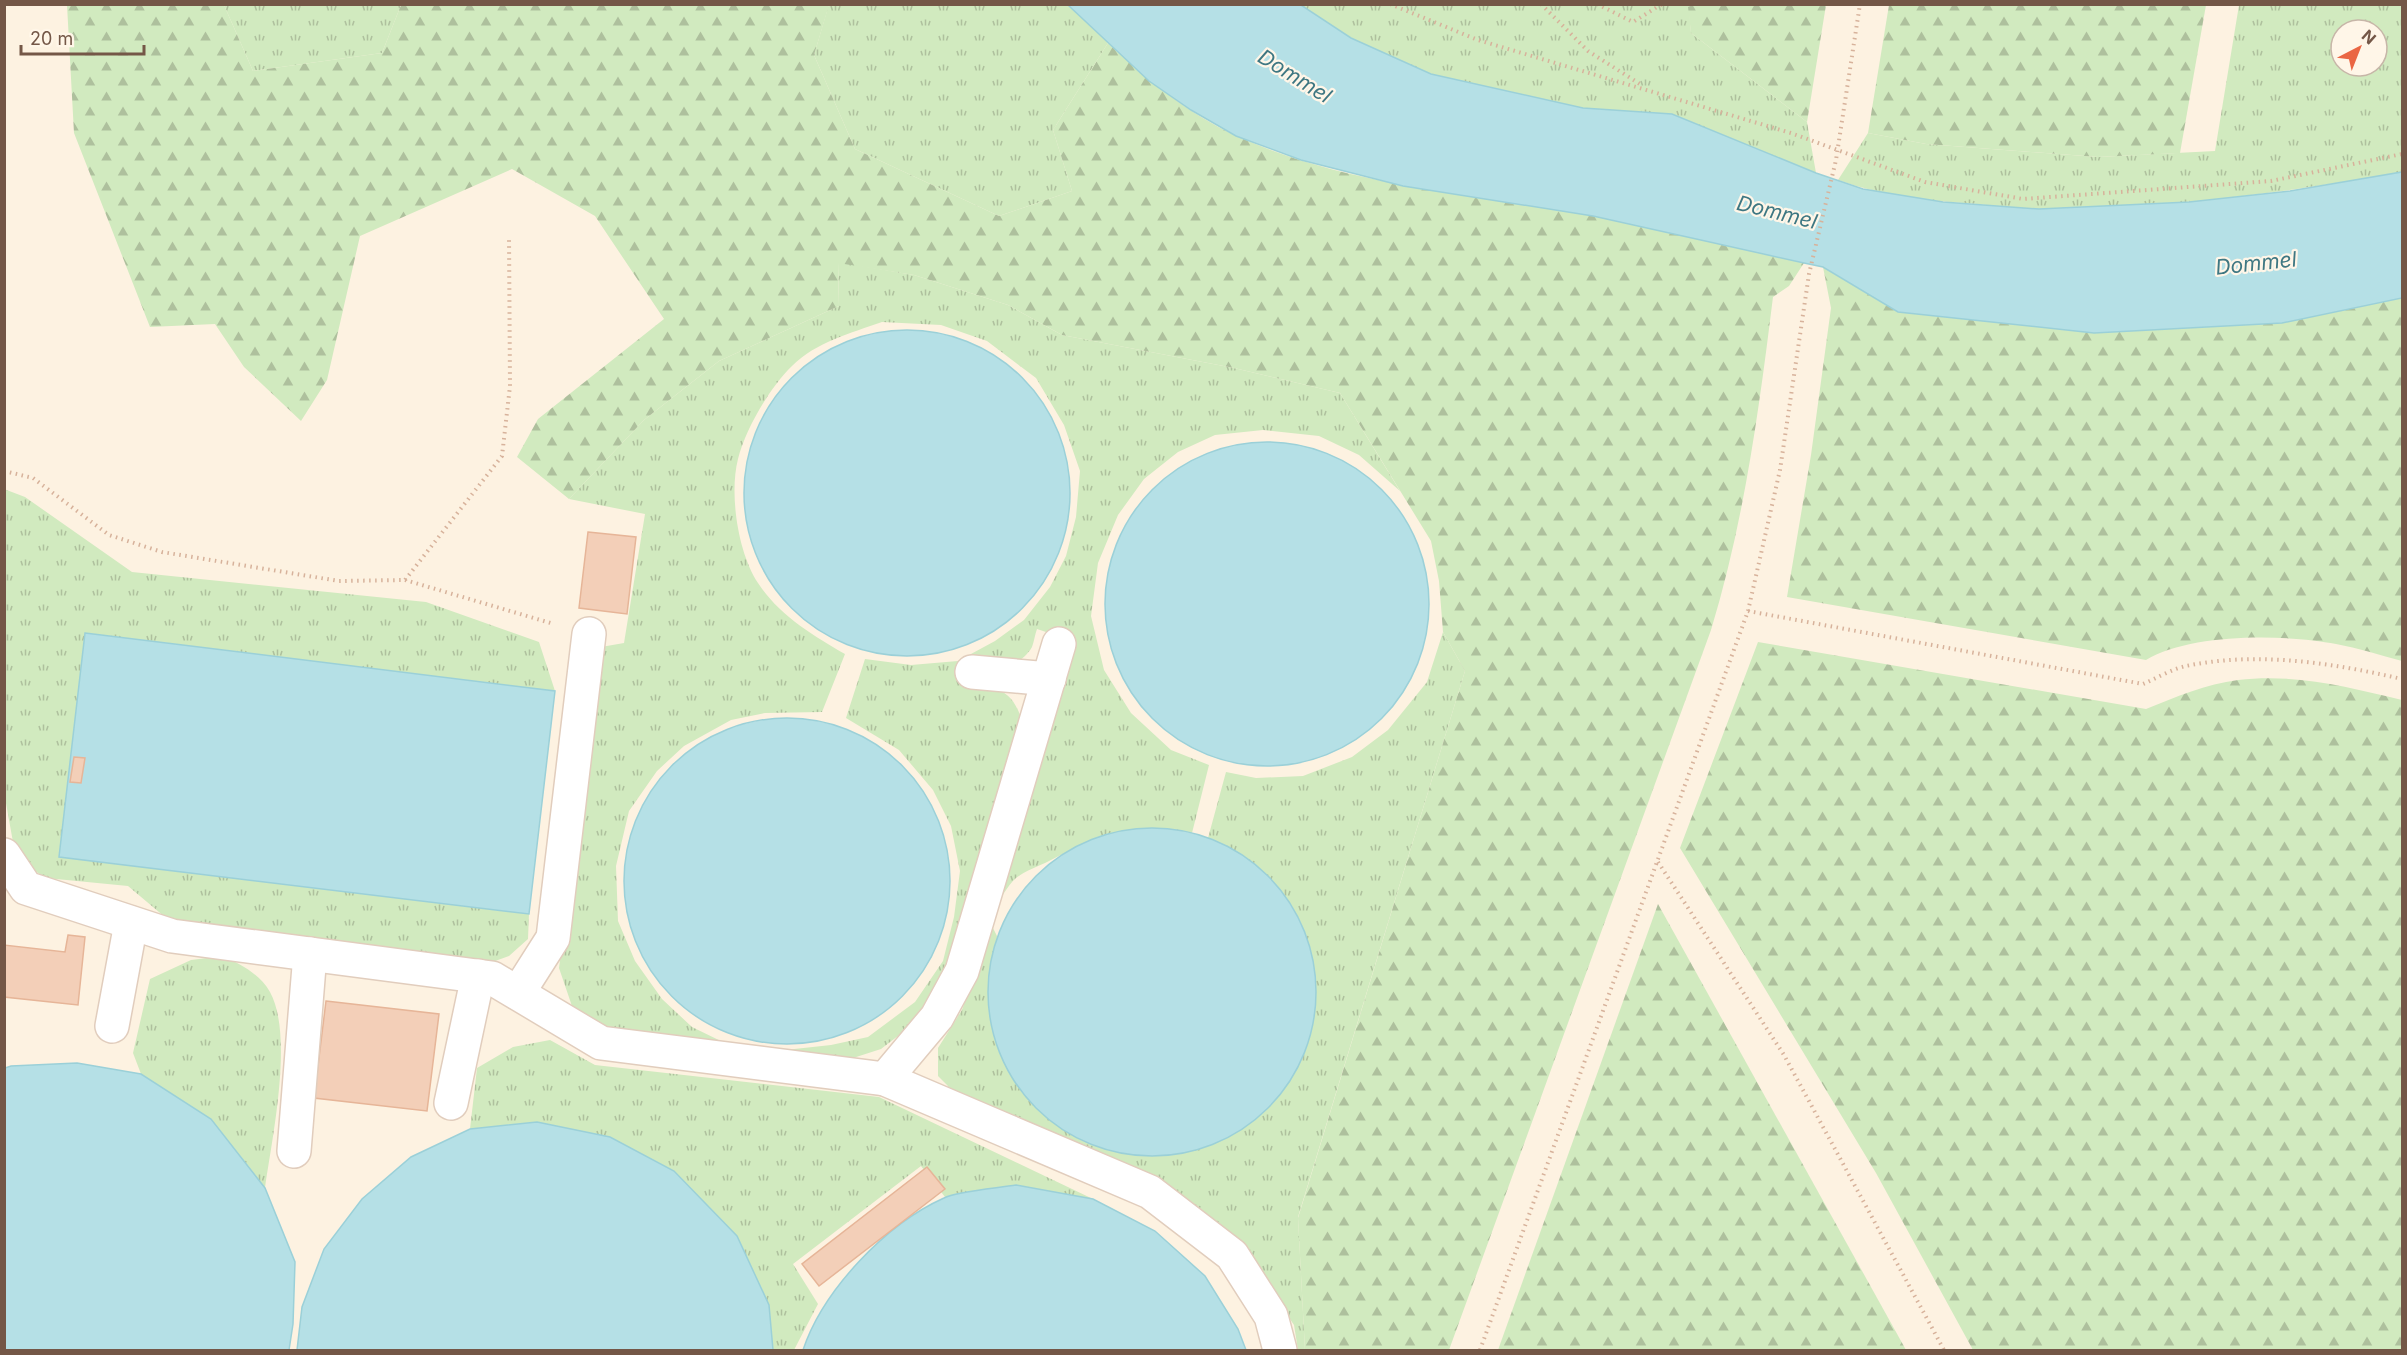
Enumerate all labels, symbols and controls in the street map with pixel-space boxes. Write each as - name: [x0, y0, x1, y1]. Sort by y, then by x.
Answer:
- scale bar: [21, 18, 144, 56]
- north arrow: [2329, 18, 2389, 78]
- text: N: [2358, 25, 2380, 48]
- text: 20 m: [30, 28, 73, 49]
- water label: Dommel: [1254, 44, 1337, 109]
- water label: Dommel: [1734, 190, 1821, 234]
- water label: Dommel: [2214, 246, 2299, 280]

